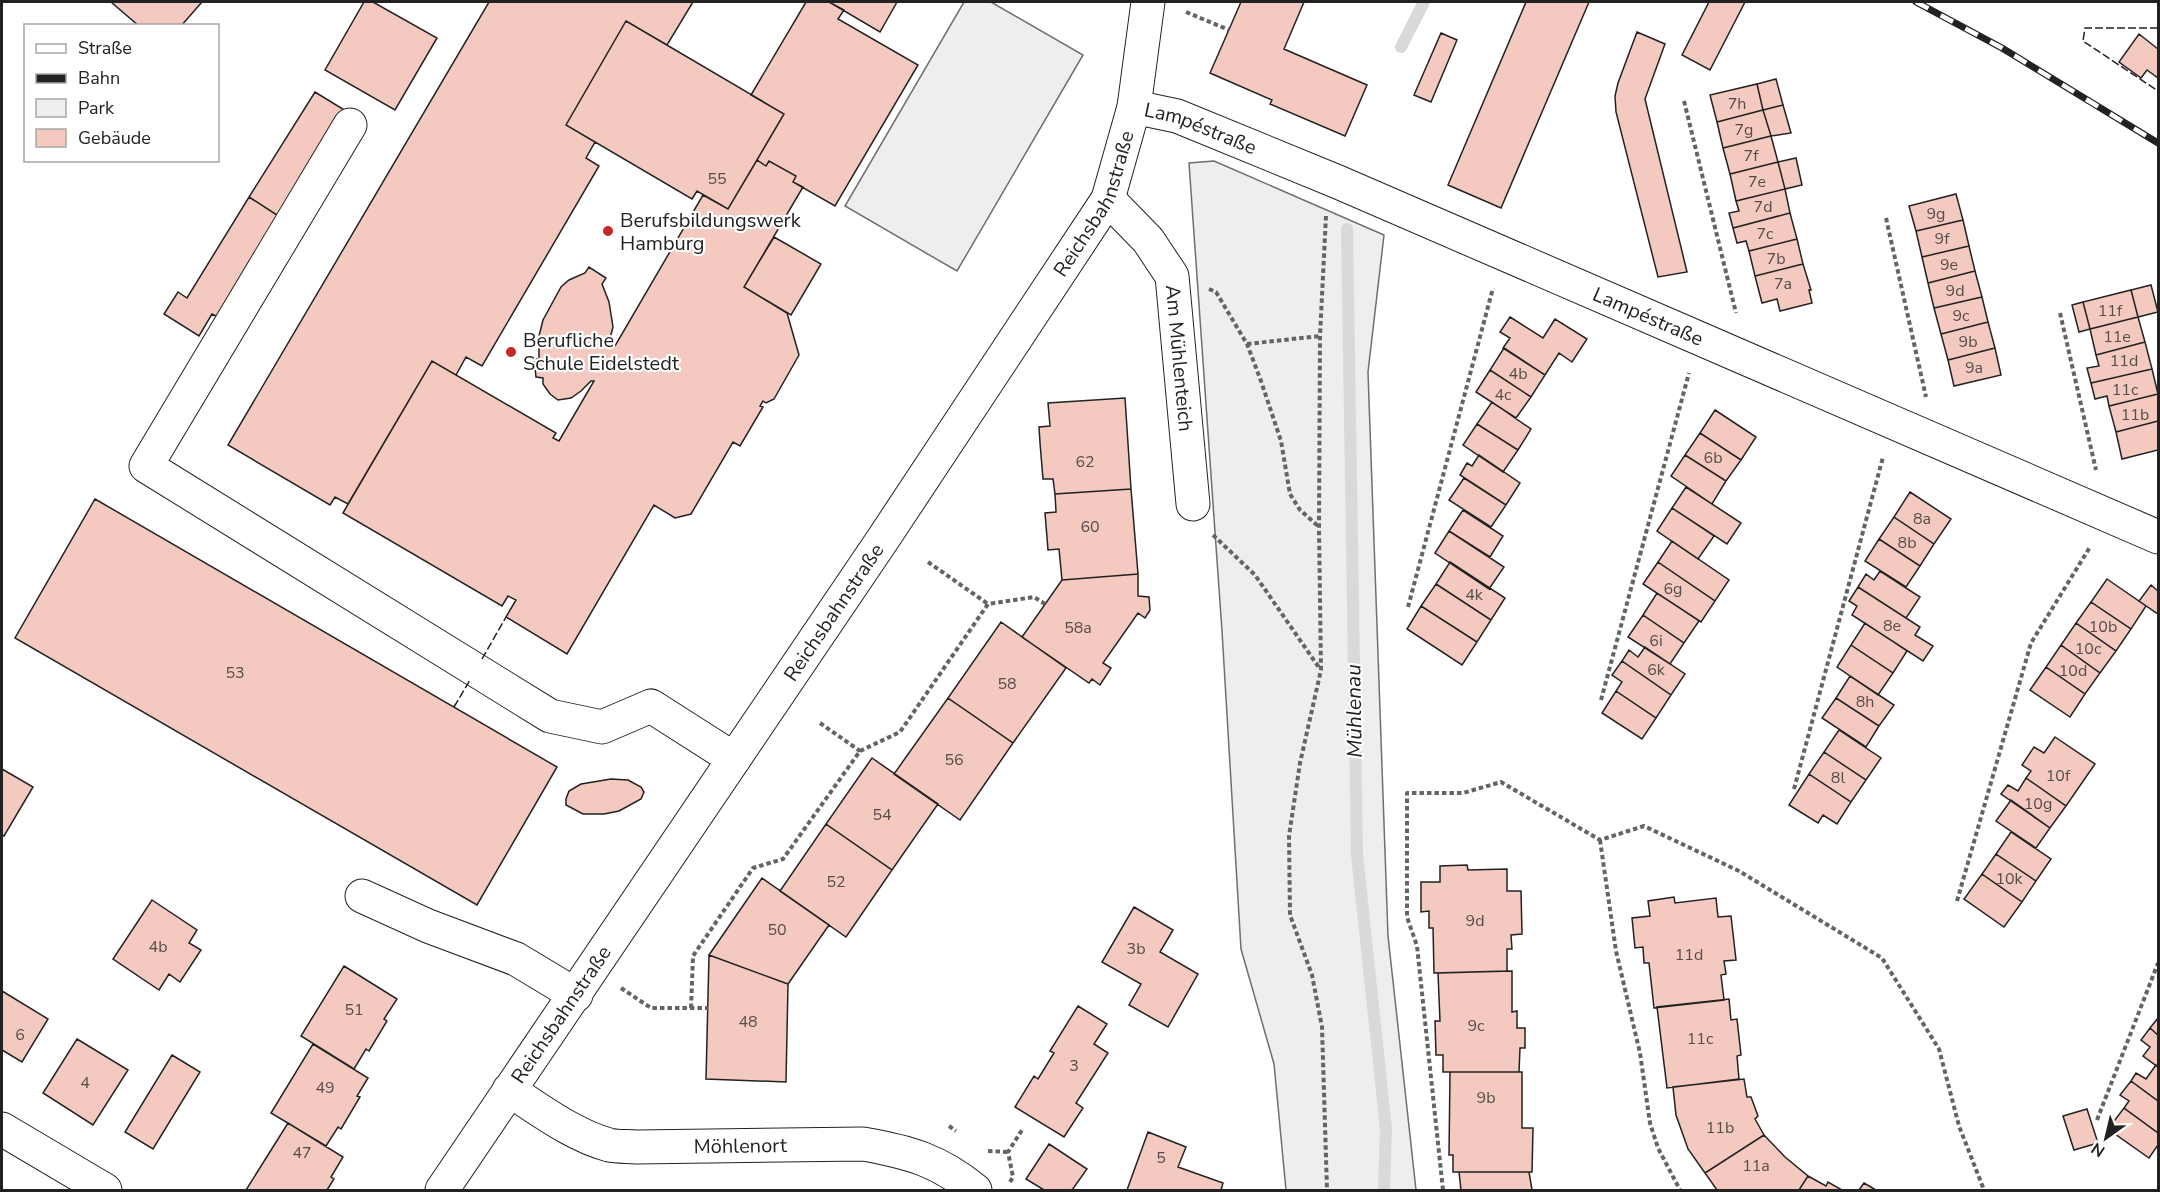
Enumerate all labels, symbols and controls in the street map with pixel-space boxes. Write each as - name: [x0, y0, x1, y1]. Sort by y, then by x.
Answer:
- legend: [24, 24, 219, 162]
- text: Straße: [78, 36, 132, 60]
- text: Bahn: [78, 66, 120, 90]
- house number: 7h: [1728, 93, 1746, 115]
- text: Park: [78, 96, 115, 120]
- street label: Lampéstraße: [1142, 97, 1261, 161]
- house number: 7g: [1735, 119, 1753, 141]
- text: Gebäude: [78, 126, 151, 150]
- street label: Reichsbahnstraße: [1047, 128, 1141, 282]
- house number: 7f: [1744, 145, 1759, 167]
- house number: 55: [707, 168, 727, 190]
- house number: 7e: [1748, 171, 1766, 193]
- house number: 7d: [1754, 196, 1772, 218]
- house number: 9g: [1927, 203, 1945, 225]
- place label: Berufsbildungswerk Hamburg: [620, 207, 802, 257]
- house number: 7c: [1756, 223, 1774, 245]
- marker: Berufsbildungswerk Hamburg: [601, 224, 615, 238]
- house number: 9f: [1935, 228, 1950, 250]
- house number: 7b: [1767, 248, 1785, 270]
- house number: 9e: [1940, 254, 1958, 276]
- house number: 7a: [1774, 273, 1792, 295]
- house number: 9d: [1946, 280, 1964, 302]
- street label: Lampéstraße: [1588, 281, 1708, 353]
- street label: Am Mühlenteich: [1159, 284, 1199, 433]
- house number: 11f: [2098, 300, 2123, 322]
- house number: 9c: [1952, 305, 1970, 327]
- house number: 11e: [2103, 326, 2131, 348]
- place label: Berufliche Schule Eidelstedt: [523, 327, 680, 377]
- house number: 9b: [1959, 331, 1977, 353]
- marker: Berufliche Schule Eidelstedt: [504, 345, 518, 359]
- house number: 11d: [2110, 350, 2138, 372]
- house number: 9a: [1965, 357, 1983, 379]
- house number: 4b: [1509, 363, 1527, 385]
- house number: 11c: [2112, 379, 2139, 401]
- house number: 4c: [1494, 384, 1512, 406]
- house number: 11b: [2121, 404, 2149, 426]
- house number: 6b: [1704, 447, 1722, 469]
- house number: 62: [1075, 451, 1095, 473]
- house number: 8a: [1913, 508, 1931, 530]
- house number: 60: [1080, 516, 1100, 538]
- house number: 8b: [1898, 532, 1916, 554]
- street label: Reichsbahnstraße: [778, 538, 890, 687]
- house number: 6g: [1664, 578, 1682, 600]
- house number: 4k: [1465, 584, 1484, 606]
- house number: 8e: [1883, 615, 1901, 637]
- house number: 10b: [2089, 616, 2117, 638]
- house number: 58a: [1064, 617, 1092, 639]
- house number: 6i: [1649, 630, 1663, 652]
- house number: 10c: [2075, 638, 2102, 660]
- house number: 6k: [1647, 659, 1666, 681]
- house number: 10d: [2059, 660, 2087, 682]
- house number: 53: [225, 662, 245, 684]
- water label: Mühlenau: [1339, 664, 1369, 758]
- house number: 58: [997, 673, 1017, 695]
- house number: 8h: [1856, 691, 1874, 713]
- house number: 56: [944, 749, 964, 771]
- house number: 10f: [2046, 765, 2071, 787]
- house number: 8l: [1831, 767, 1845, 789]
- house number: 10g: [2024, 793, 2052, 815]
- house number: 54: [872, 804, 892, 826]
- house number: 10k: [1995, 868, 2024, 890]
- house number: 52: [826, 871, 846, 893]
- house number: 9d: [1466, 910, 1484, 932]
- house number: 50: [767, 919, 787, 941]
- house number: 4b: [149, 936, 167, 958]
- house number: 3b: [1127, 938, 1145, 960]
- street label: Reichsbahnstraße: [505, 941, 618, 1089]
- house number: 11d: [1675, 944, 1703, 966]
- house number: 51: [344, 999, 364, 1021]
- house number: 48: [738, 1011, 758, 1033]
- house number: 9c: [1467, 1015, 1485, 1037]
- house number: 6: [15, 1024, 25, 1046]
- house number: 11c: [1687, 1028, 1714, 1050]
- house number: 3: [1069, 1055, 1079, 1077]
- house number: 4: [80, 1072, 90, 1094]
- house number: 49: [315, 1077, 335, 1099]
- house number: 9b: [1477, 1087, 1495, 1109]
- north arrow: [2076, 1108, 2136, 1168]
- house number: 11b: [1706, 1117, 1734, 1139]
- street label: Möhlenort: [693, 1132, 788, 1160]
- text: N: [2087, 1137, 2109, 1162]
- house number: 47: [292, 1142, 312, 1164]
- house number: 5: [1156, 1147, 1166, 1169]
- house number: 11a: [1742, 1155, 1770, 1177]

